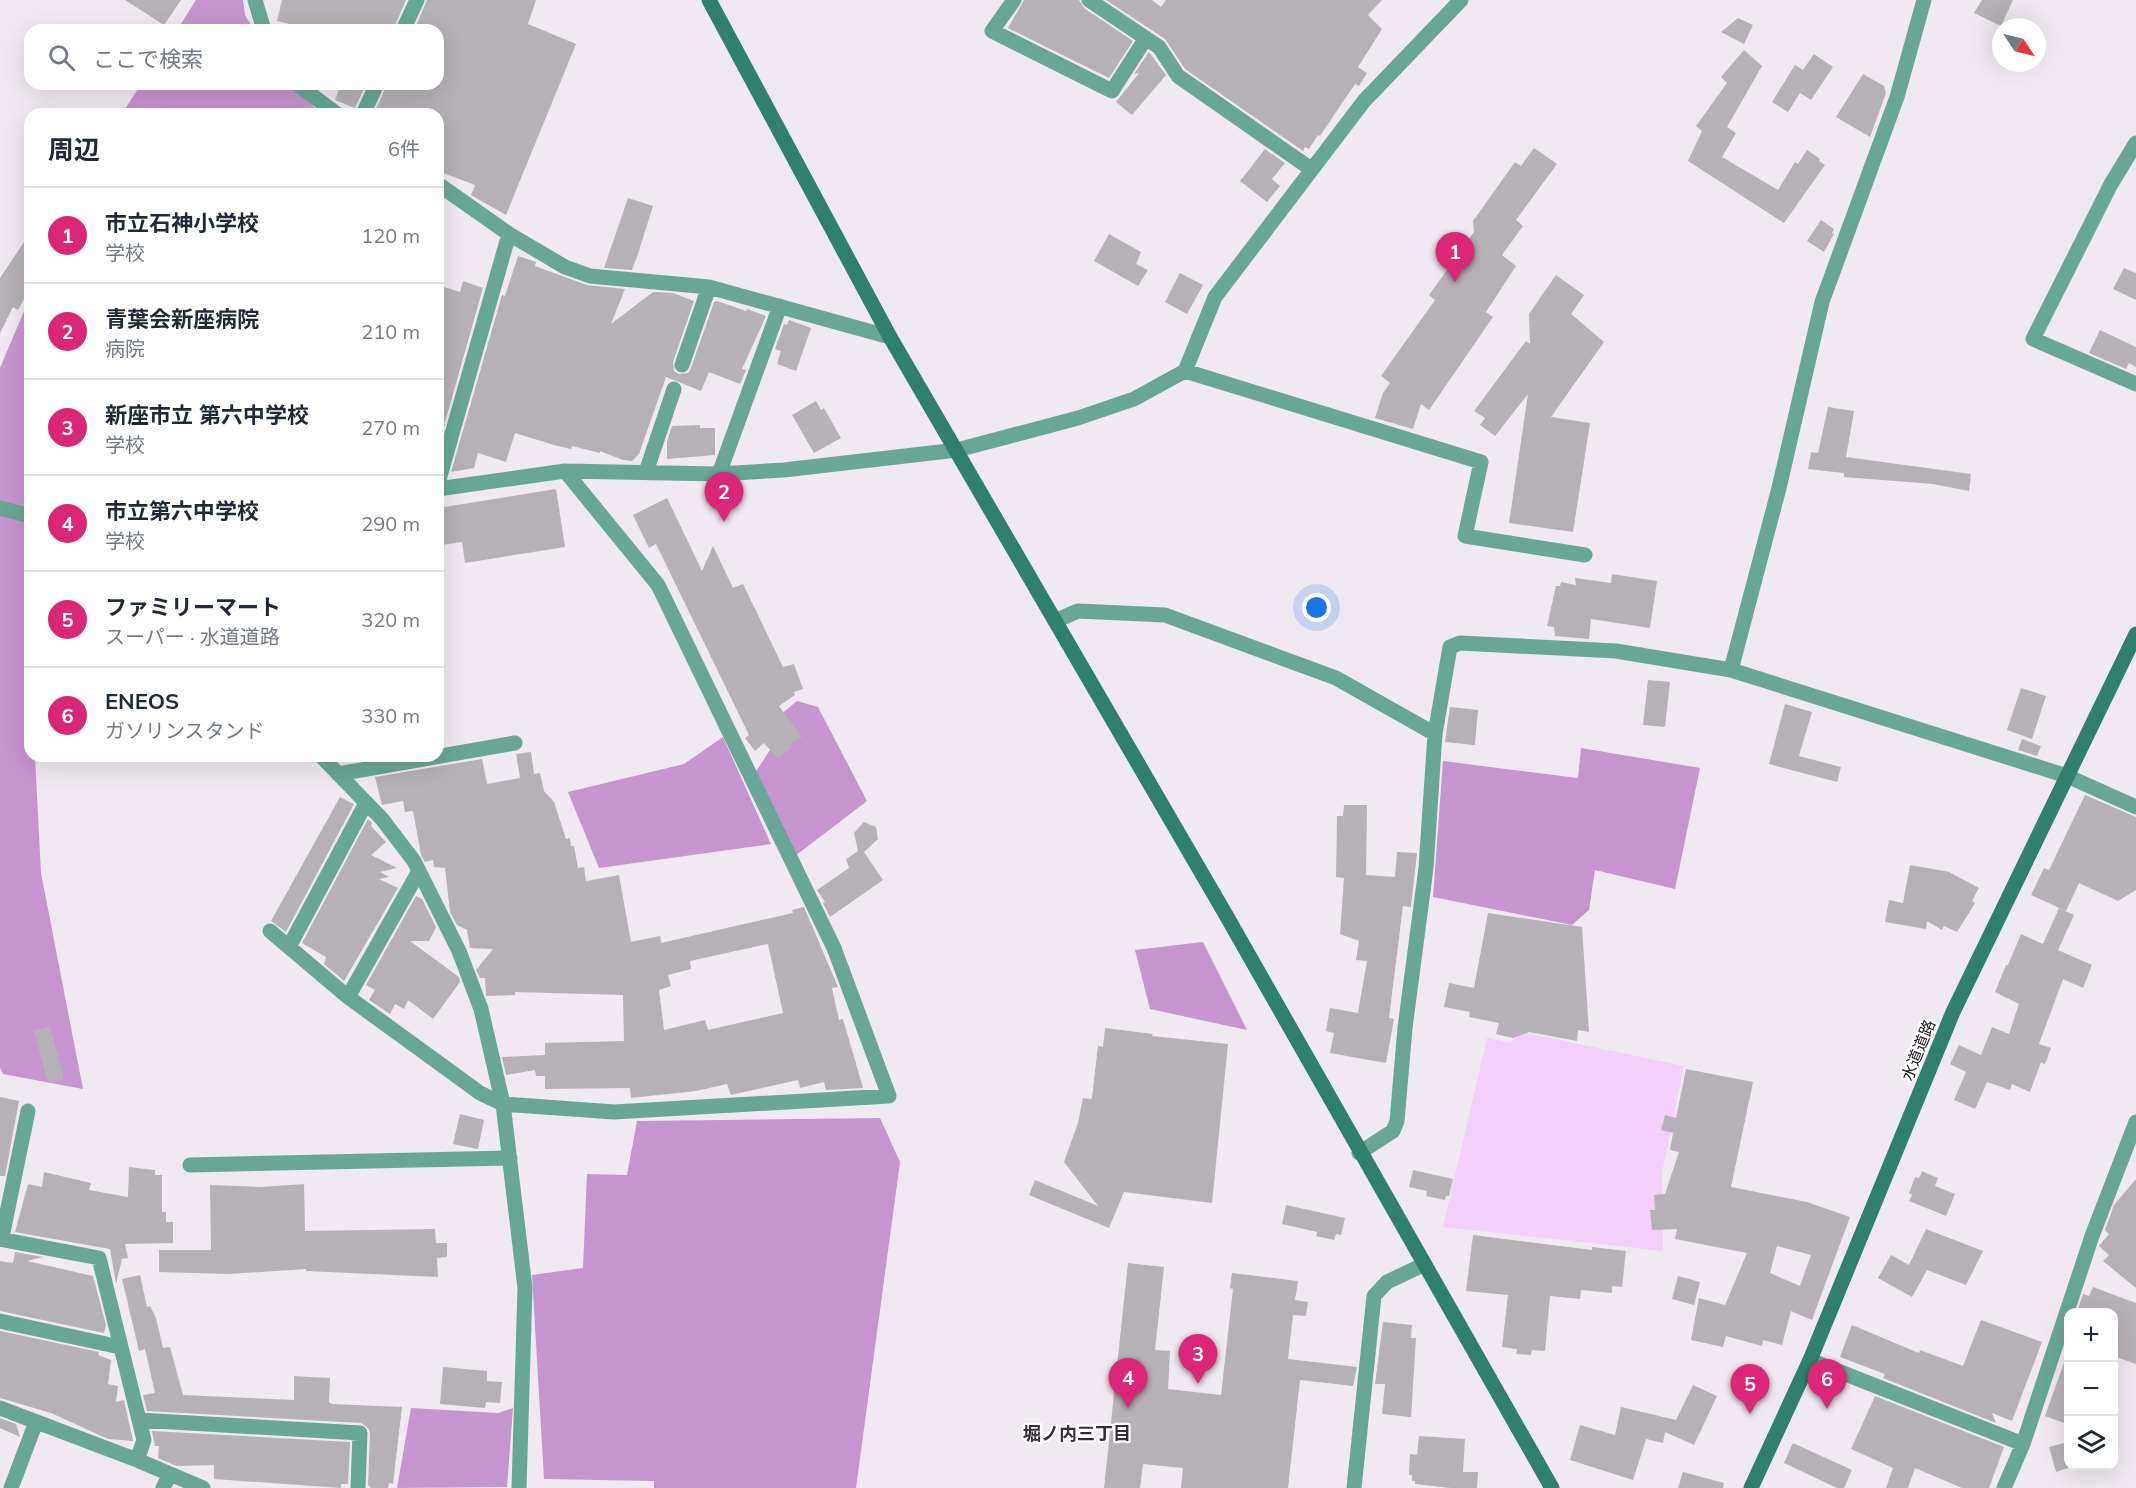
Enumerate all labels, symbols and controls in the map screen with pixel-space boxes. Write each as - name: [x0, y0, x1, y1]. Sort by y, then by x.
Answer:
- north arrow: [1992, 18, 2046, 72]
- search box: [24, 24, 444, 90]
- icon: search: [45, 41, 78, 74]
- text: ここで検索: [93, 45, 203, 73]
- text: 周辺: [48, 133, 100, 166]
- text: 6件: [388, 136, 420, 161]
- text: 市立石神小学校: [105, 209, 259, 237]
- text: 1: [62, 223, 74, 248]
- text: 120 m: [361, 223, 420, 248]
- pin: 1: [1436, 232, 1474, 282]
- text: 学校: [105, 240, 145, 265]
- text: 青葉会新座病院: [105, 305, 259, 333]
- text: 2: [62, 319, 74, 344]
- text: 210 m: [361, 319, 420, 344]
- text: 病院: [105, 336, 145, 361]
- text: 新座市立 第六中学校: [105, 401, 309, 429]
- text: 3: [62, 415, 74, 440]
- text: 270 m: [361, 415, 420, 440]
- text: 学校: [105, 432, 145, 457]
- pin: 2: [704, 472, 744, 522]
- text: 市立第六中学校: [105, 497, 259, 525]
- text: 4: [62, 511, 74, 536]
- text: 290 m: [361, 511, 420, 536]
- text: 学校: [105, 528, 145, 553]
- text: ファミリーマート: [105, 593, 281, 621]
- your location: [1302, 593, 1331, 622]
- text: 5: [62, 607, 74, 632]
- text: 320 m: [361, 607, 420, 632]
- text: スーパー · 水道道路: [105, 624, 280, 649]
- text: ENEOS: [105, 687, 179, 715]
- text: 6: [62, 703, 74, 728]
- text: 330 m: [361, 703, 420, 728]
- text: ガソリンスタンド: [105, 718, 265, 743]
- street label: 水道道路: [1897, 1017, 1939, 1083]
- map controls: [2064, 1308, 2118, 1470]
- button: +: [2064, 1308, 2118, 1362]
- pin: 3: [1178, 1334, 1218, 1384]
- pin: 4: [1108, 1358, 1148, 1408]
- pin: 6: [1808, 1360, 1846, 1409]
- button: −: [2064, 1362, 2118, 1416]
- pin: 5: [1730, 1364, 1770, 1414]
- button: layers: [2064, 1416, 2118, 1470]
- district label: 堀ノ内三丁目: [1023, 1422, 1131, 1445]

